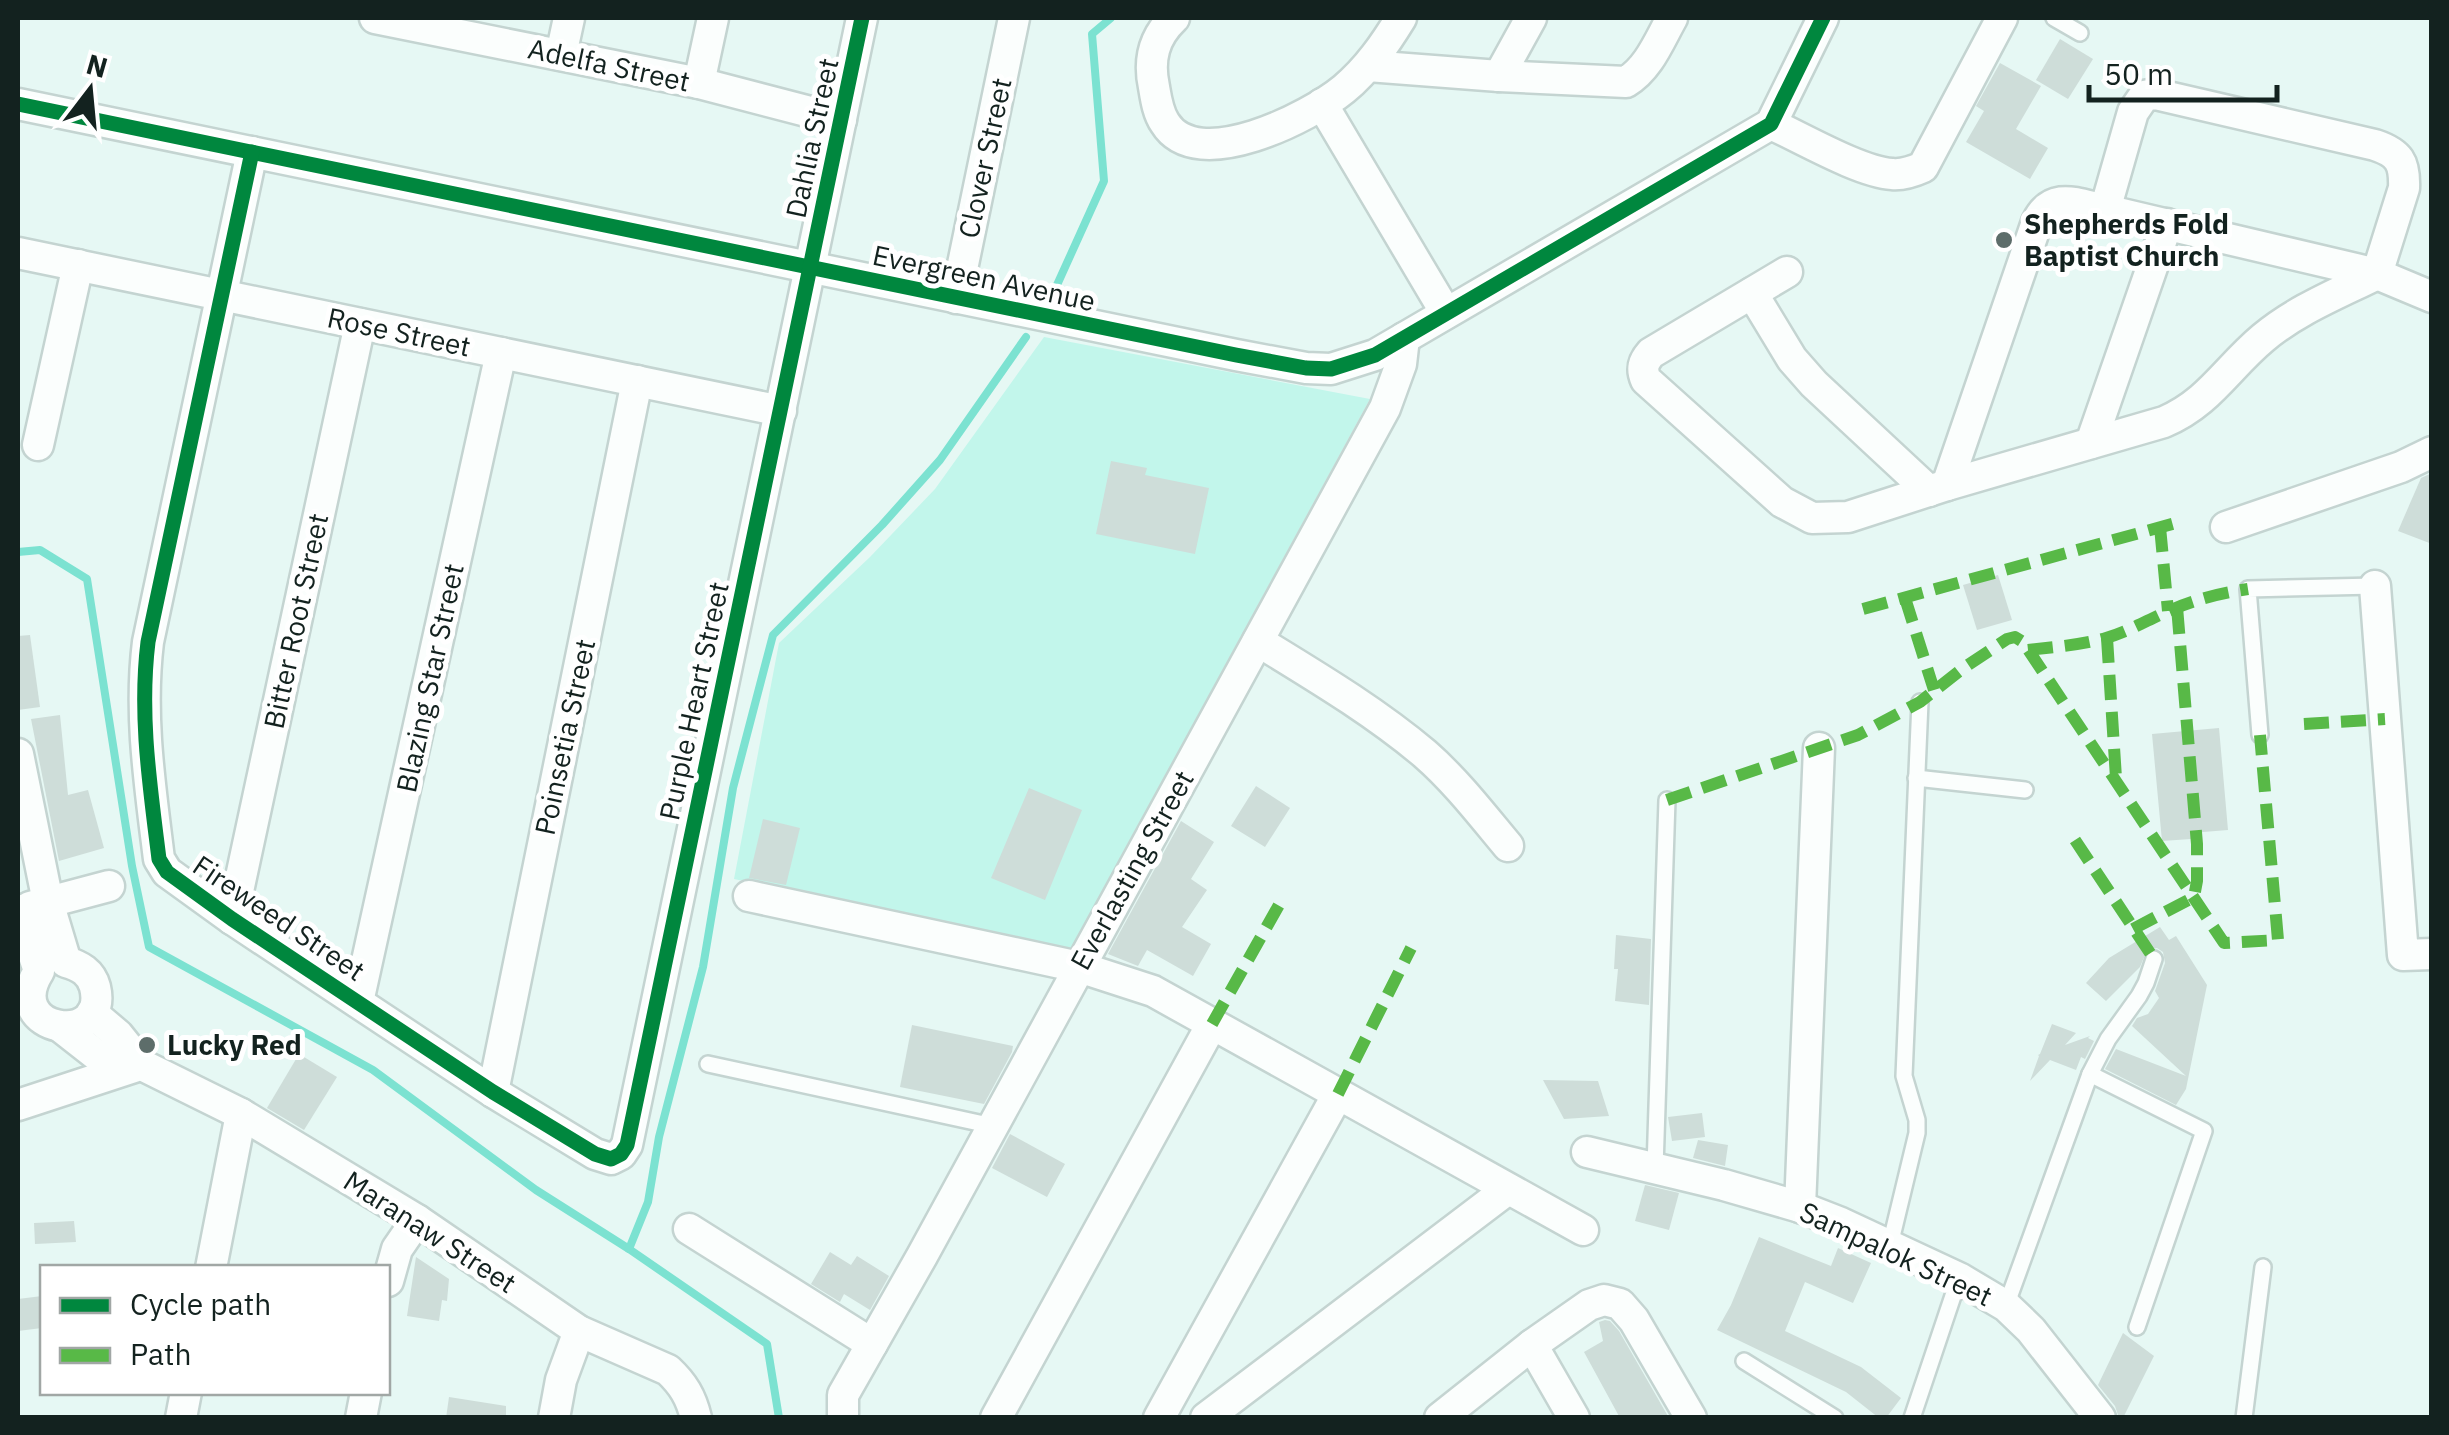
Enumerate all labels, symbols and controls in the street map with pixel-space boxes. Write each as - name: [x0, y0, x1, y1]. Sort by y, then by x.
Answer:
- street label: Adelfa Street: [525, 29, 693, 100]
- north arrow: [40, 40, 140, 140]
- scale bar: [2089, 40, 2276, 102]
- text: N: [82, 45, 112, 86]
- text: 50 m: [2104, 54, 2173, 93]
- street label: Dahlia Street: [777, 55, 847, 221]
- street label: Clover Street: [949, 74, 1020, 241]
- place label: Shepherds Fold Baptist Church: [2024, 205, 2229, 274]
- marker: Shepherds Fold Baptist Church: [1993, 229, 2015, 251]
- street label: Evergreen Avenue: [869, 236, 1099, 319]
- street label: Rose Street: [324, 298, 474, 365]
- street label: Bitter Root Street: [255, 510, 336, 732]
- street label: Blazing Star Street: [387, 560, 472, 796]
- street label: Purple Heart Street: [650, 578, 737, 823]
- street label: Poinsetia Street: [526, 636, 603, 838]
- street label: Everlasting Street: [1061, 764, 1202, 976]
- street label: Fireweed Street: [186, 846, 372, 989]
- place label: Lucky Red: [167, 1026, 302, 1063]
- marker: Lucky Red: [136, 1034, 158, 1056]
- street label: Maranaw Street: [337, 1162, 524, 1301]
- street label: Sampalok Street: [1794, 1193, 1998, 1314]
- legend: [40, 1265, 390, 1395]
- text: Cycle path: [130, 1284, 271, 1323]
- text: Path: [130, 1334, 191, 1373]

